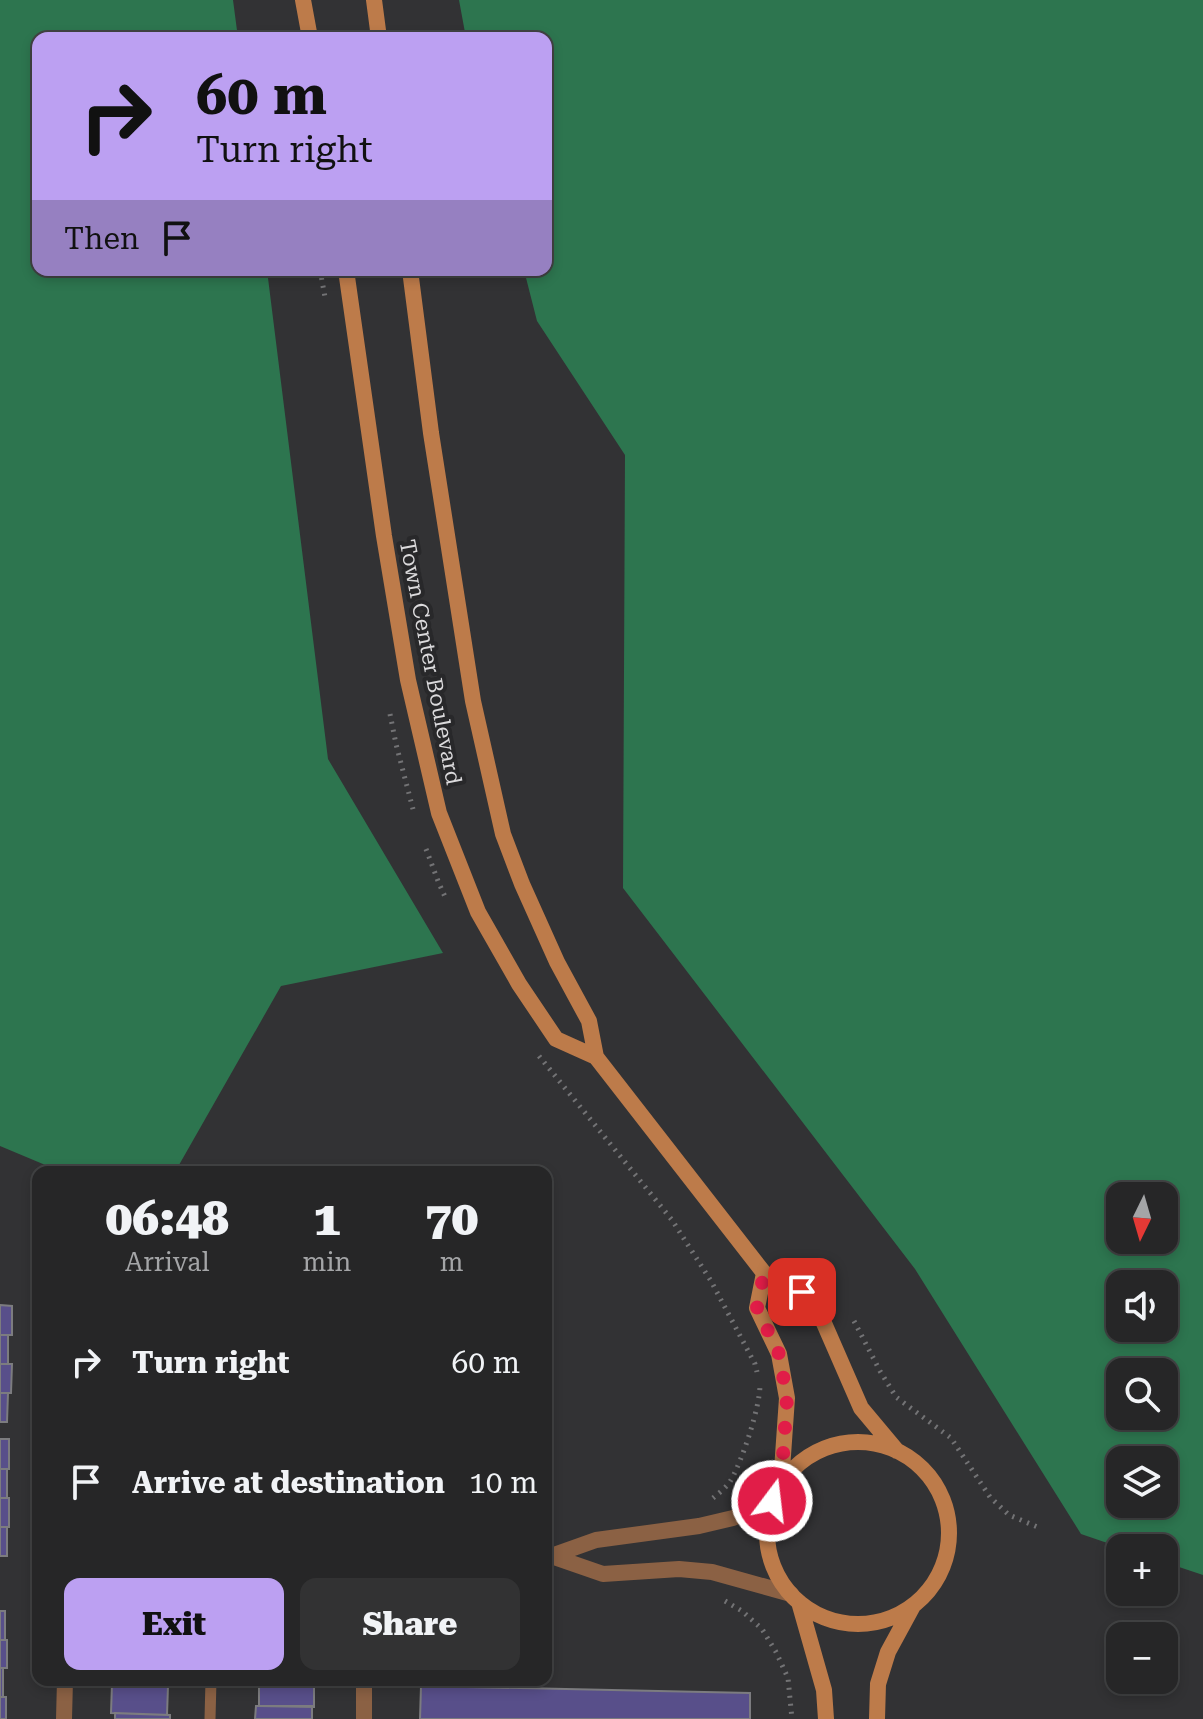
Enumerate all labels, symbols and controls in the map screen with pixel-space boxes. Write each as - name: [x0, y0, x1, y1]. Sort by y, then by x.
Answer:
- text: 60 m: [196, 62, 327, 128]
- icon: right: [64, 64, 168, 168]
- text: Turn right: [196, 129, 373, 171]
- icon: arrive: [155, 216, 199, 260]
- text: Then: [64, 221, 139, 256]
- street label: Town Center Boulevard: [394, 537, 467, 787]
- north arrow: [1106, 1182, 1178, 1254]
- map controls: [1106, 1182, 1178, 1694]
- text: 06:48: [105, 1191, 229, 1247]
- text: 1: [313, 1191, 340, 1247]
- text: 70: [425, 1191, 478, 1247]
- text: Arrival: [125, 1247, 209, 1277]
- text: min: [302, 1247, 351, 1277]
- text: m: [440, 1247, 463, 1277]
- pin: [768, 1258, 836, 1326]
- icon: arrive: [780, 1270, 824, 1314]
- button: sound: [1106, 1270, 1178, 1342]
- icon: right: [64, 1340, 108, 1384]
- text: Turn right: [132, 1345, 289, 1380]
- text: 60 m: [451, 1345, 520, 1380]
- button: search: [1106, 1358, 1178, 1430]
- button: layers: [1106, 1446, 1178, 1518]
- position arrow: [730, 1459, 814, 1543]
- icon: arrive: [64, 1460, 108, 1504]
- text: Arrive at destination: [132, 1465, 445, 1500]
- text: 10 m: [469, 1465, 538, 1500]
- button: +: [1106, 1534, 1178, 1606]
- button: Exit: [64, 1578, 284, 1670]
- button: Share: [300, 1578, 520, 1670]
- button: −: [1106, 1622, 1178, 1694]

